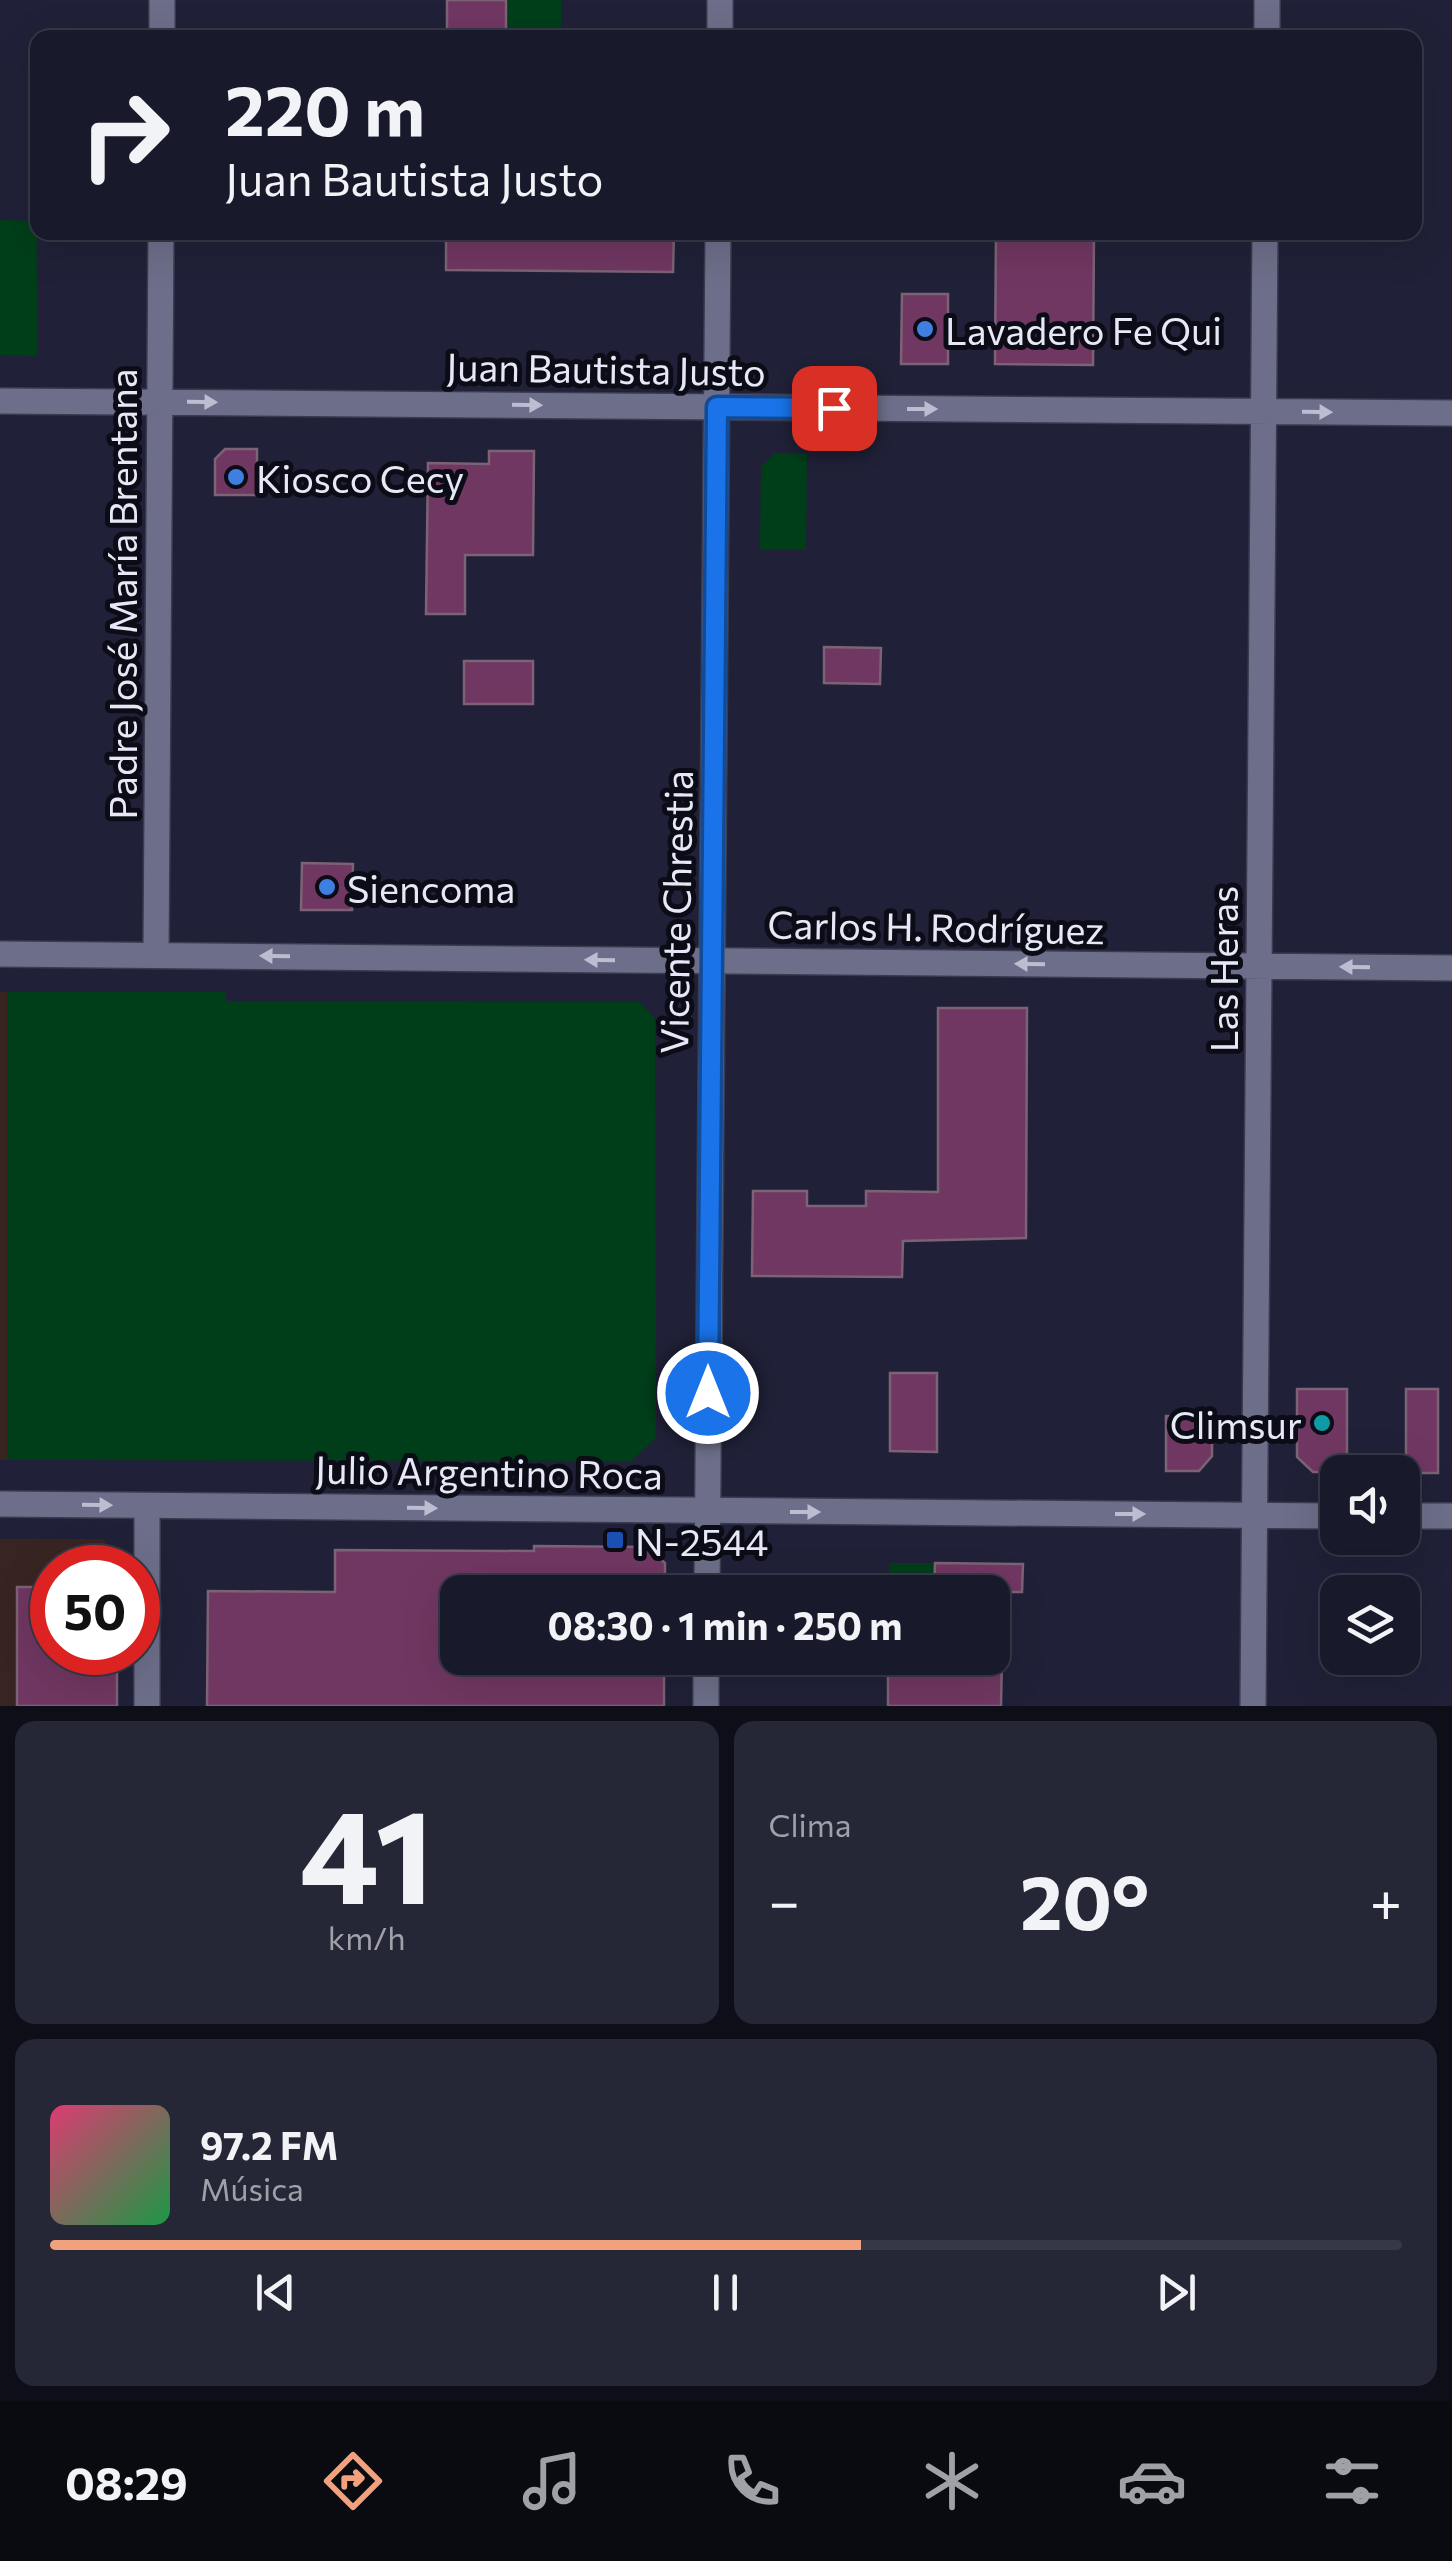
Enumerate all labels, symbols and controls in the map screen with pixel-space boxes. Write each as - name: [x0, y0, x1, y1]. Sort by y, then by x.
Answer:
- text: 220 m: [225, 65, 425, 150]
- icon: right: [60, 70, 190, 200]
- text: Juan Bautista Justo: [225, 150, 603, 205]
- place label: Lavadero Fe Qui: [945, 306, 1222, 353]
- marker: Lavadero Fe Qui: [914, 318, 936, 340]
- street label: Juan Bautista Justo: [446, 342, 766, 394]
- pin: [792, 366, 877, 451]
- street label: Padre José María Brentana: [98, 368, 145, 820]
- icon: arrive: [807, 381, 862, 436]
- one-way arrow: [187, 394, 219, 410]
- one-way arrow: [512, 397, 544, 413]
- one-way arrow: [907, 401, 939, 417]
- one-way arrow: [1302, 404, 1334, 420]
- place label: Kiosco Cecy: [256, 454, 464, 501]
- marker: Kiosco Cecy: [225, 466, 247, 488]
- street label: Vicente Chrestia: [649, 770, 701, 1054]
- place label: Siencoma: [347, 864, 515, 911]
- marker: Siencoma: [316, 876, 338, 898]
- street label: Las Heras: [1199, 886, 1246, 1052]
- street label: Carlos H. Rodríguez: [767, 900, 1105, 952]
- one-way arrow: [258, 948, 290, 964]
- one-way arrow: [583, 951, 615, 967]
- one-way arrow: [1013, 956, 1045, 972]
- one-way arrow: [1338, 959, 1370, 975]
- position arrow: [656, 1341, 760, 1445]
- place label: Climsur: [1170, 1400, 1302, 1447]
- marker: Climsur: [1311, 1412, 1333, 1434]
- street label: Julio Argentino Roca: [315, 1444, 663, 1498]
- map controls: [1320, 1455, 1420, 1675]
- button: sound: [1320, 1455, 1420, 1555]
- one-way arrow: [82, 1498, 114, 1514]
- one-way arrow: [407, 1501, 439, 1517]
- one-way arrow: [789, 1504, 821, 1520]
- one-way arrow: [1114, 1506, 1146, 1522]
- place label: N-2544: [635, 1517, 768, 1564]
- marker: N-2544: [604, 1529, 626, 1551]
- speed limit sign: 50: [30, 1545, 160, 1675]
- button: layers: [1320, 1575, 1420, 1675]
- text: 08:30 · 1 min · 250 m: [548, 1601, 902, 1648]
- text: 41: [299, 1772, 434, 1931]
- text: Clima: [769, 1804, 851, 1844]
- text: 20°: [1020, 1854, 1149, 1945]
- text: −: [769, 1866, 800, 1933]
- text: +: [1370, 1866, 1402, 1933]
- text: km/h: [328, 1917, 406, 1957]
- text: 97.2 FM: [200, 2121, 338, 2168]
- text: Música: [200, 2168, 304, 2208]
- icon: previous: [248, 2265, 303, 2320]
- icon: pause: [698, 2265, 753, 2320]
- icon: next: [1149, 2265, 1204, 2320]
- icon: directions: [318, 2446, 388, 2516]
- icon: music: [517, 2446, 587, 2516]
- icon: phone: [717, 2446, 787, 2516]
- icon: climate: [917, 2446, 987, 2516]
- icon: car: [1117, 2446, 1187, 2516]
- icon: filters: [1317, 2446, 1387, 2516]
- text: 08:29: [65, 2454, 188, 2509]

